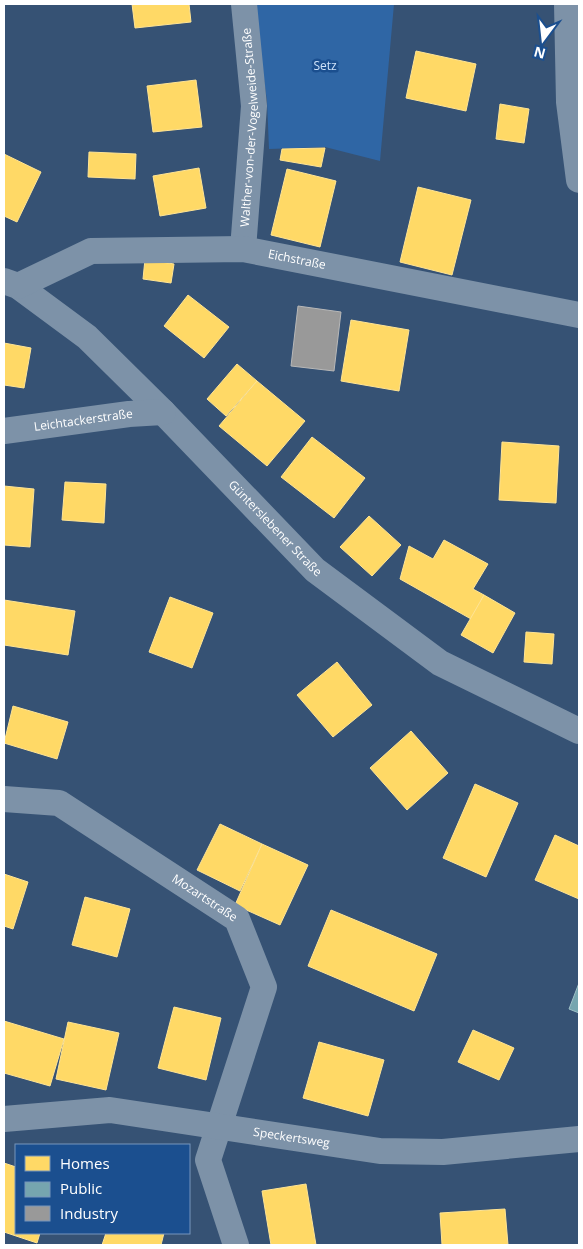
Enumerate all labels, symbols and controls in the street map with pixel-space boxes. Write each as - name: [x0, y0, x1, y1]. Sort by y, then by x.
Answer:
- north arrow: [518, 15, 568, 65]
- street label: Walther-von-der-Vogelweide-Straße: [236, 27, 262, 228]
- text: N: [532, 42, 547, 64]
- park label: Setz: [313, 57, 337, 74]
- street label: Eichstraße: [267, 245, 328, 273]
- street label: Leichtackerstraße: [33, 405, 133, 435]
- street label: Günterslebener Straße: [225, 476, 326, 580]
- street label: Mozartstraße: [169, 870, 241, 925]
- street label: Speckertsweg: [252, 1123, 331, 1151]
- legend: [15, 1144, 190, 1234]
- text: Homes: [60, 1153, 110, 1173]
- text: Public: [60, 1178, 102, 1198]
- text: Industry: [60, 1203, 118, 1223]

